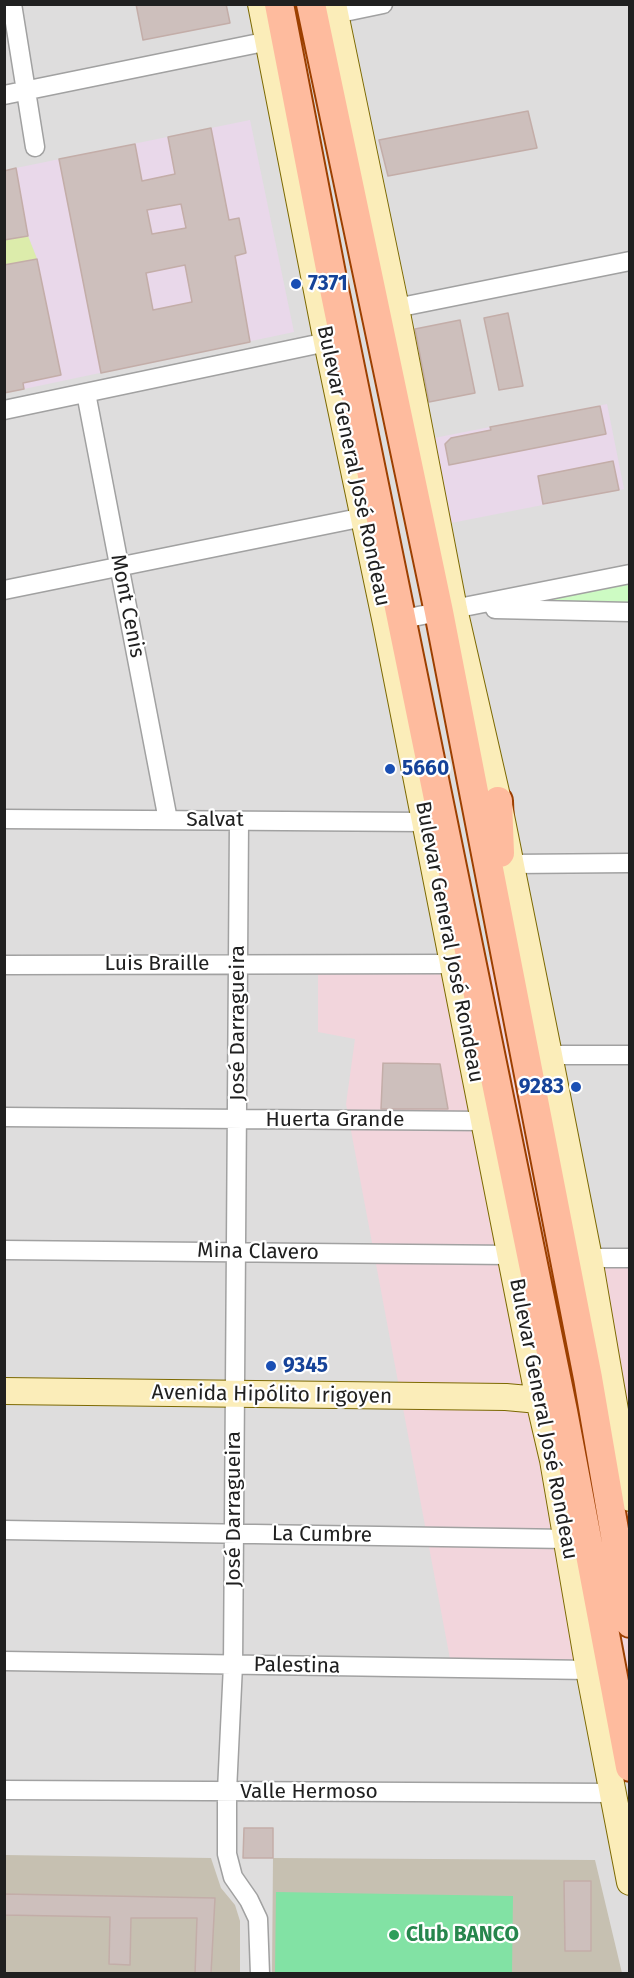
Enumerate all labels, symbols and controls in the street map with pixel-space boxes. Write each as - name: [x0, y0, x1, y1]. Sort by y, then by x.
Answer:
- place label: 7371: [308, 271, 348, 297]
- marker: 7371: [289, 277, 303, 291]
- street label: Bulevar General José Rondeau: [311, 323, 395, 609]
- street label: Mont Cenis: [105, 552, 149, 660]
- place label: 5660: [402, 756, 449, 782]
- marker: 5660: [383, 762, 397, 776]
- street label: Bulevar General José Rondeau: [409, 799, 489, 1085]
- street label: Salvat: [186, 807, 244, 833]
- street label: José Darragueira: [225, 945, 251, 1101]
- street label: Luis Braille: [105, 951, 209, 977]
- place label: 9283: [519, 1074, 564, 1100]
- marker: 9283: [569, 1080, 583, 1094]
- street label: Huerta Grande: [266, 1107, 404, 1133]
- street label: Mina Clavero: [197, 1238, 319, 1266]
- street label: Bulevar General José Rondeau: [503, 1276, 583, 1562]
- place label: 9345: [283, 1353, 328, 1379]
- marker: 9345: [264, 1359, 278, 1373]
- street label: Avenida Hipólito Irigoyen: [152, 1380, 392, 1410]
- street label: José Darragueira: [221, 1431, 247, 1587]
- street label: La Cumbre: [272, 1522, 372, 1548]
- street label: Palestina: [253, 1653, 341, 1679]
- street label: Valle Hermoso: [240, 1779, 378, 1805]
- place label: Club BANCO: [406, 1922, 519, 1948]
- marker: Club BANCO: [387, 1928, 401, 1942]

